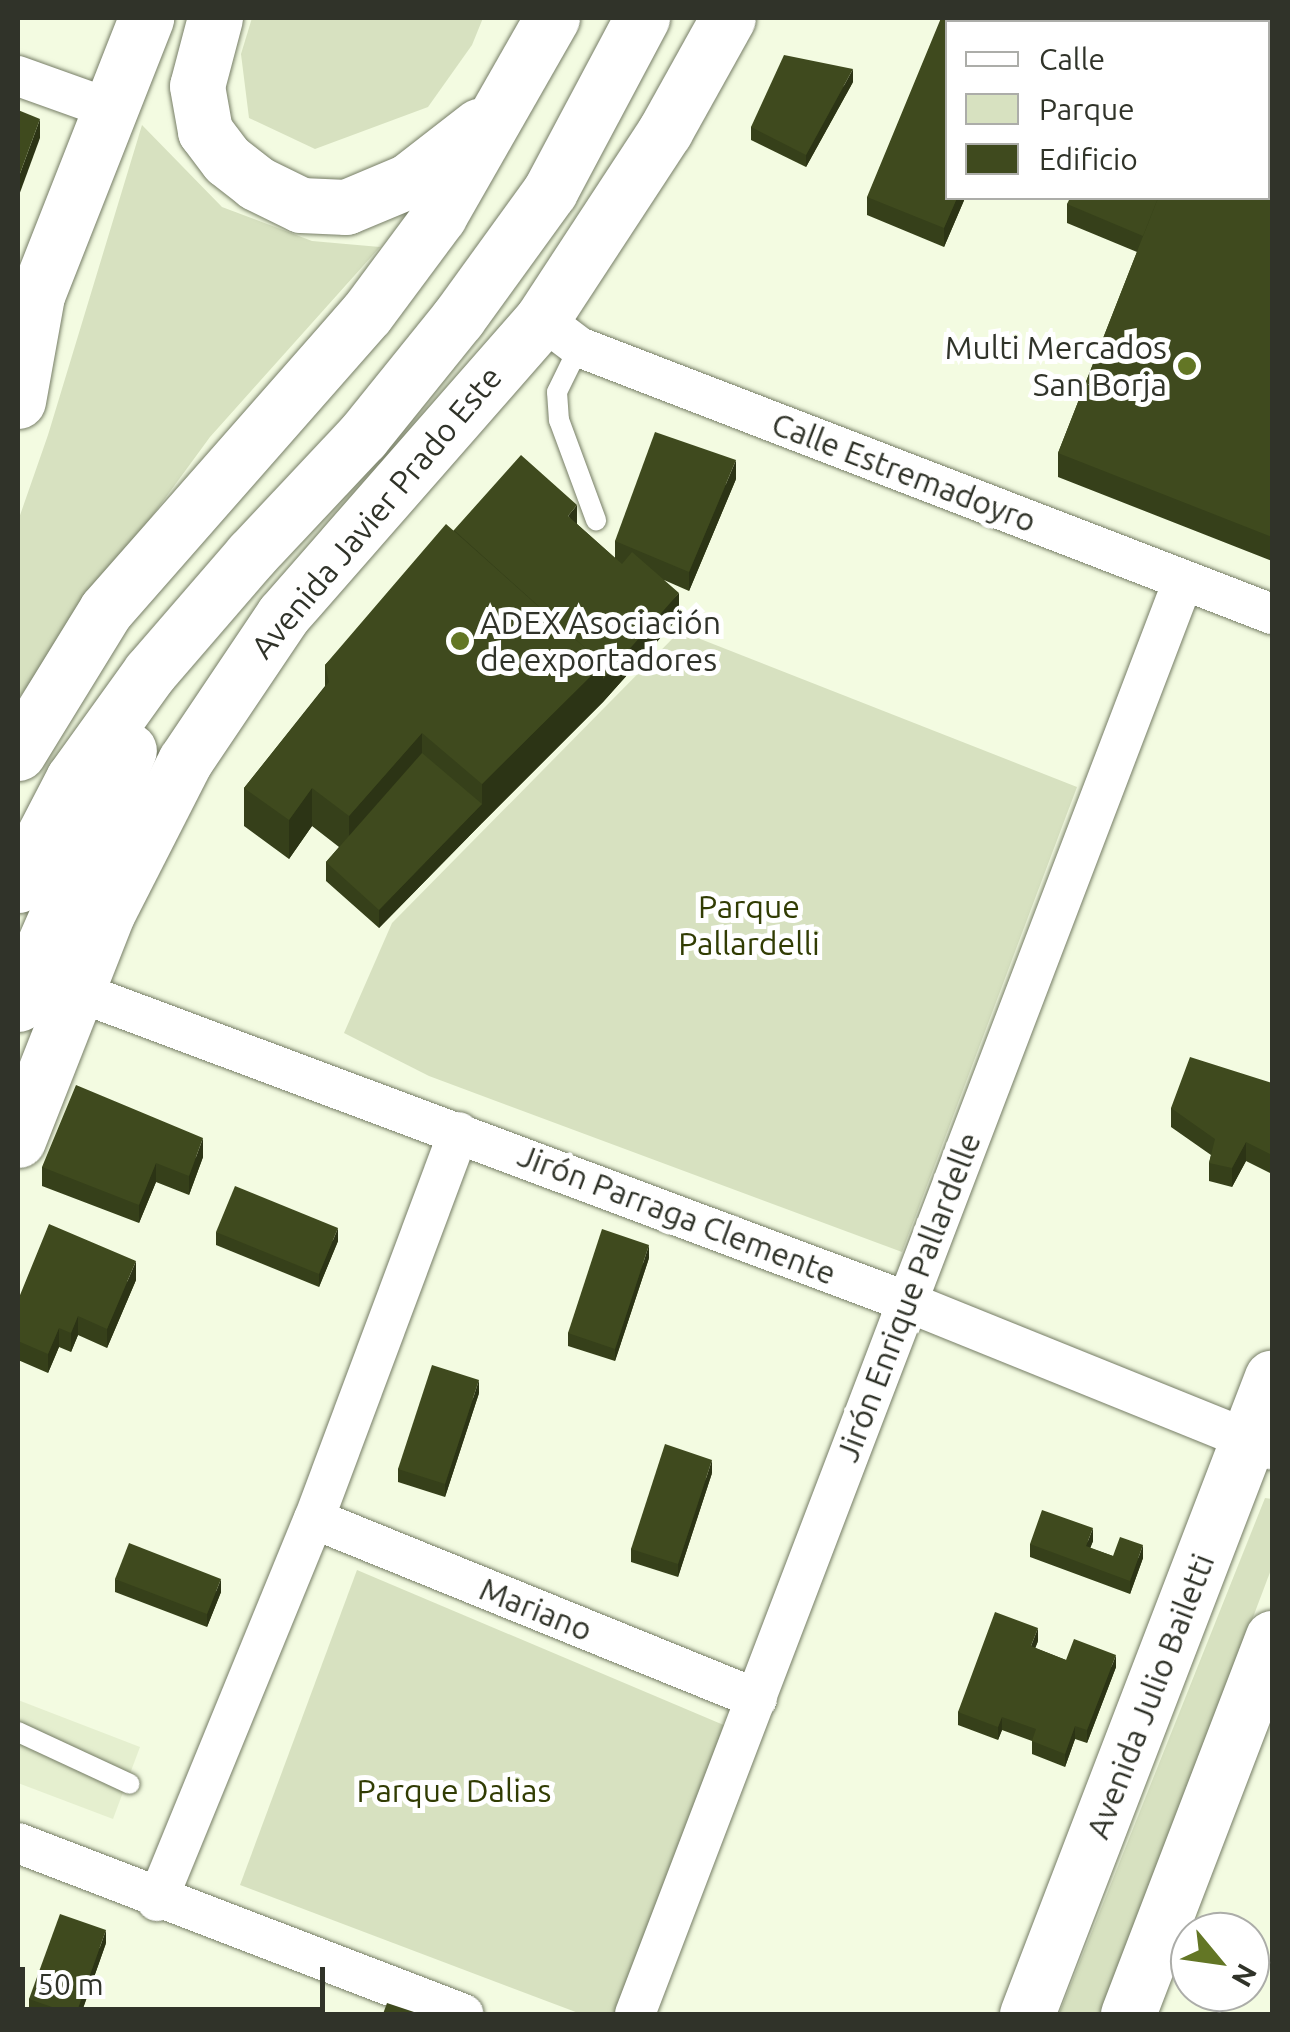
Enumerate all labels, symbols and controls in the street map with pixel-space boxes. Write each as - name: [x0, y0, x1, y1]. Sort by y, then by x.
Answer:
- legend: [945, 20, 1270, 200]
- text: Calle: [1039, 42, 1105, 76]
- text: Parque: [1039, 92, 1135, 126]
- text: Edificio: [1039, 142, 1138, 176]
- place label: Multi Mercados San Borja: [945, 329, 1167, 404]
- marker: Multi Mercados San Borja: [1176, 355, 1198, 377]
- street label: Avenida Javier Prado Este: [243, 358, 509, 666]
- street label: Calle Estremadoyro: [767, 404, 1041, 540]
- place label: ADEX Asociación de exportadores: [480, 604, 721, 679]
- marker: ADEX Asociación de exportadores: [449, 630, 471, 652]
- park label: Parque Pallardelli: [678, 888, 820, 963]
- street label: Jirón Enrique Pallardelle: [827, 1127, 989, 1467]
- street label: Jirón Parraga Clemente: [513, 1136, 841, 1292]
- street label: Avenida Julio Bailetti: [1078, 1548, 1222, 1844]
- street label: Mariano: [474, 1569, 598, 1649]
- park label: Parque Dalias: [357, 1771, 551, 1809]
- north arrow: [1170, 1912, 1270, 2012]
- scale bar: [25, 1947, 330, 2009]
- text: N: [1226, 1959, 1264, 1992]
- text: 50 m: [37, 1967, 104, 2001]

